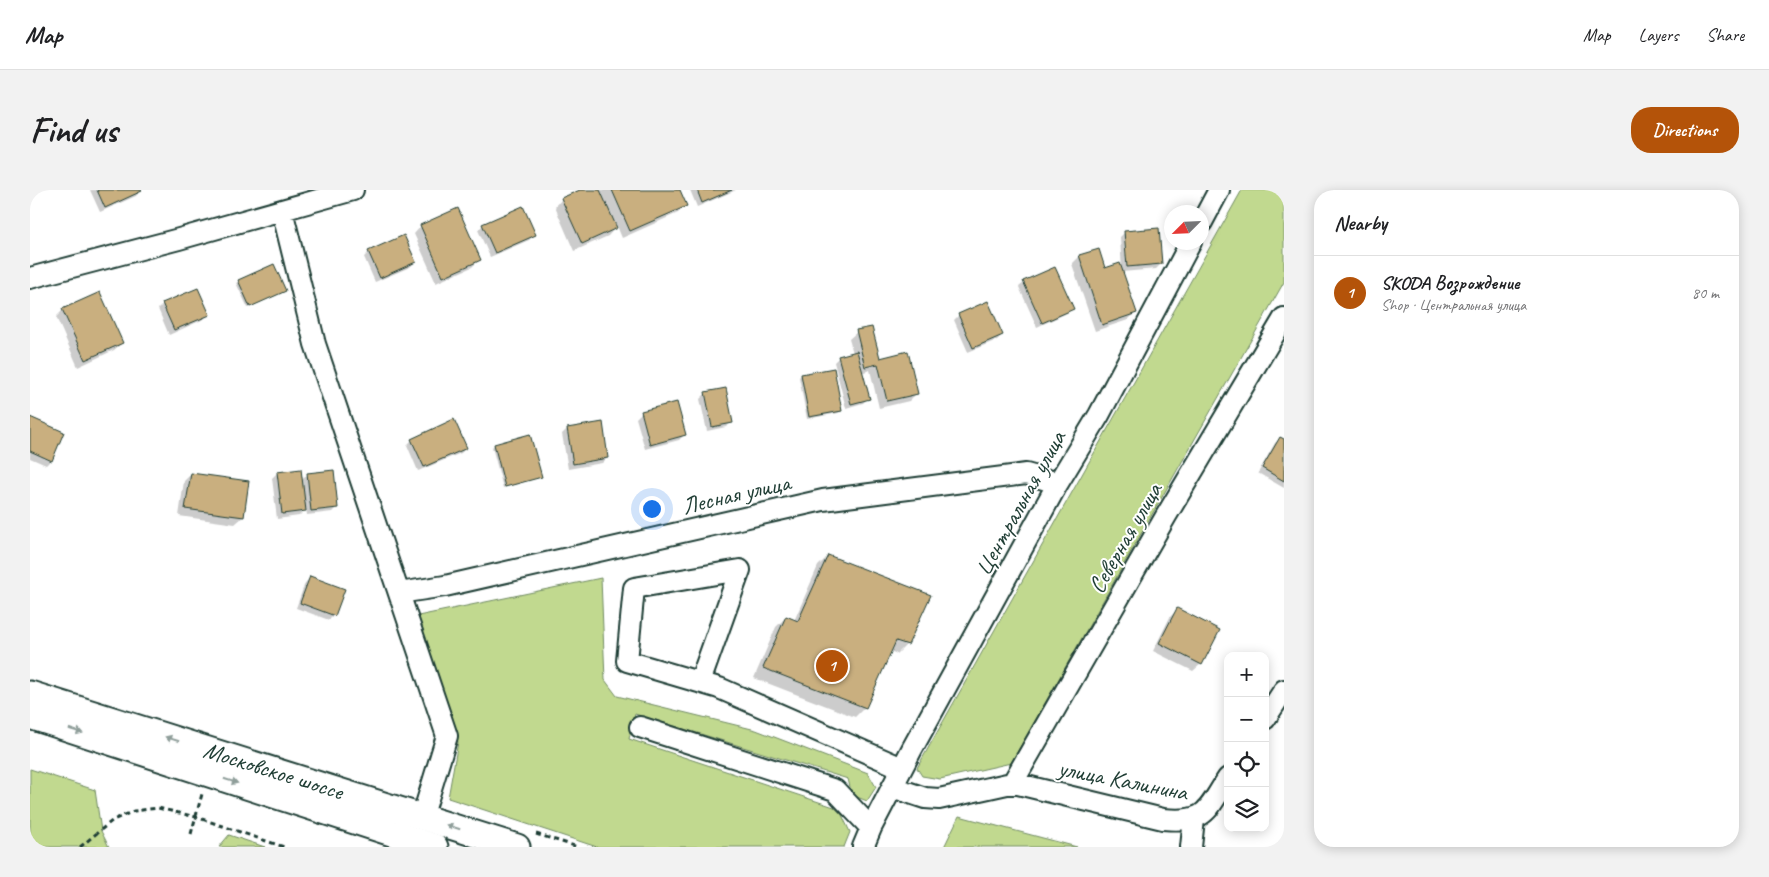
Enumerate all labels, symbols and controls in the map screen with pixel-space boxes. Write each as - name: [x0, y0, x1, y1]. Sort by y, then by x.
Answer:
- text: Map: [25, 20, 62, 50]
- text: Map: [1583, 24, 1611, 46]
- text: Layers: [1639, 24, 1678, 46]
- text: Share: [1706, 24, 1744, 46]
- button: Directions: [1631, 107, 1739, 153]
- text: Find us: [30, 108, 117, 153]
- north arrow: [1164, 205, 1209, 250]
- text: Nearby: [1334, 210, 1387, 236]
- text: SKODA Возрождение: [1381, 271, 1520, 295]
- text: 1: [1346, 283, 1354, 303]
- text: 80 m: [1692, 283, 1719, 303]
- text: Shop · Центральная улица: [1381, 295, 1526, 315]
- street label: Центральная улица: [968, 424, 1073, 581]
- street label: Лесная улица: [679, 467, 795, 521]
- street label: Северная улица: [1081, 476, 1169, 599]
- your location: [639, 496, 665, 522]
- pin: 1: [816, 647, 848, 685]
- map controls: [1224, 652, 1269, 832]
- button: +: [1224, 652, 1269, 697]
- button: −: [1224, 697, 1269, 742]
- one-way arrow: [69, 728, 84, 735]
- street label: Московское шоссе: [200, 734, 349, 807]
- one-way arrow: [164, 735, 179, 743]
- button: locate: [1224, 742, 1269, 787]
- street label: улица Калинина: [1054, 752, 1192, 808]
- one-way arrow: [224, 777, 239, 785]
- button: layers: [1224, 787, 1269, 832]
- one-way arrow: [446, 823, 461, 831]

